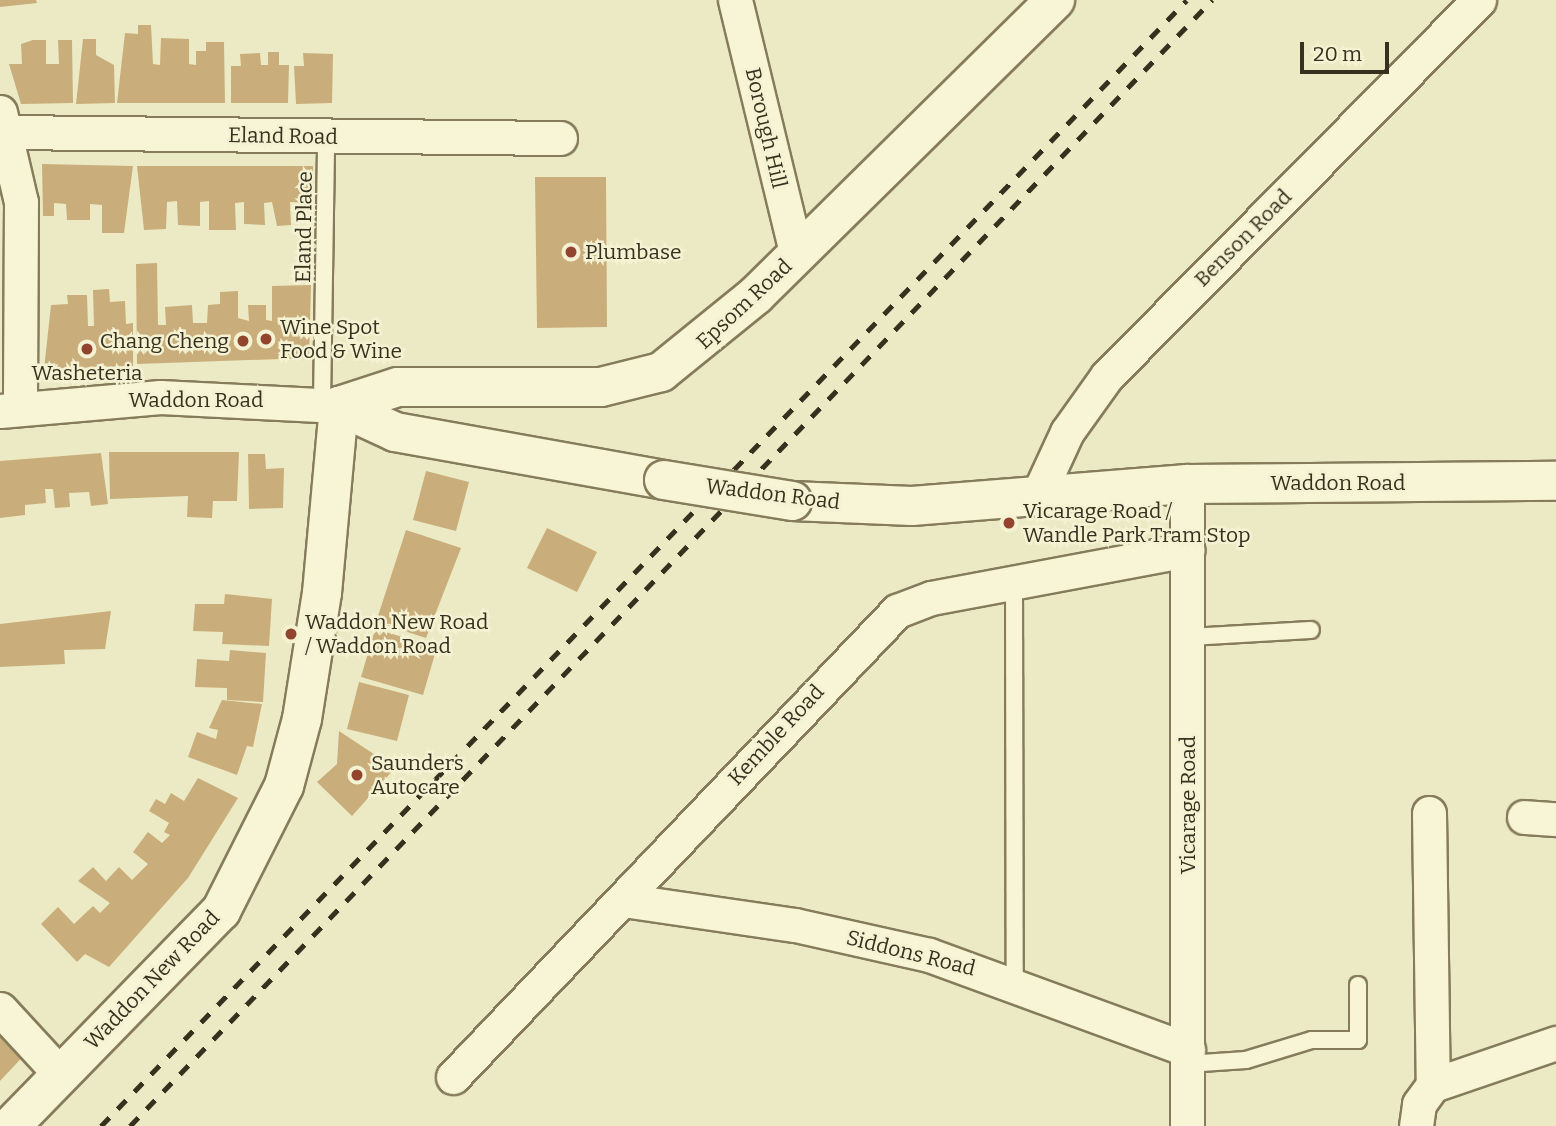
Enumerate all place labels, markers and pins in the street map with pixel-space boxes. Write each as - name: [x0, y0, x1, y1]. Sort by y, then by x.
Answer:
- place label: Plumbase: [585, 239, 682, 265]
- marker: Plumbase: [563, 244, 579, 260]
- place label: Wine Spot Food & Wine: [280, 314, 402, 364]
- place label: Chang Cheng: [100, 328, 229, 354]
- marker: Wine Spot Food & Wine: [258, 331, 274, 347]
- marker: Chang Cheng: [235, 333, 251, 349]
- marker: Washeteria: [79, 341, 95, 357]
- place label: Washeteria: [31, 360, 143, 386]
- place label: Vicarage Road / Wandle Park Tram Stop: [1023, 498, 1251, 548]
- marker: Vicarage Road / Wandle Park Tram Stop: [1001, 515, 1017, 531]
- place label: Waddon New Road / Waddon Road: [305, 609, 488, 659]
- marker: Waddon New Road / Waddon Road: [283, 626, 299, 642]
- place label: Saunders Autocare: [371, 750, 464, 800]
- marker: Saunders Autocare: [349, 767, 365, 783]

